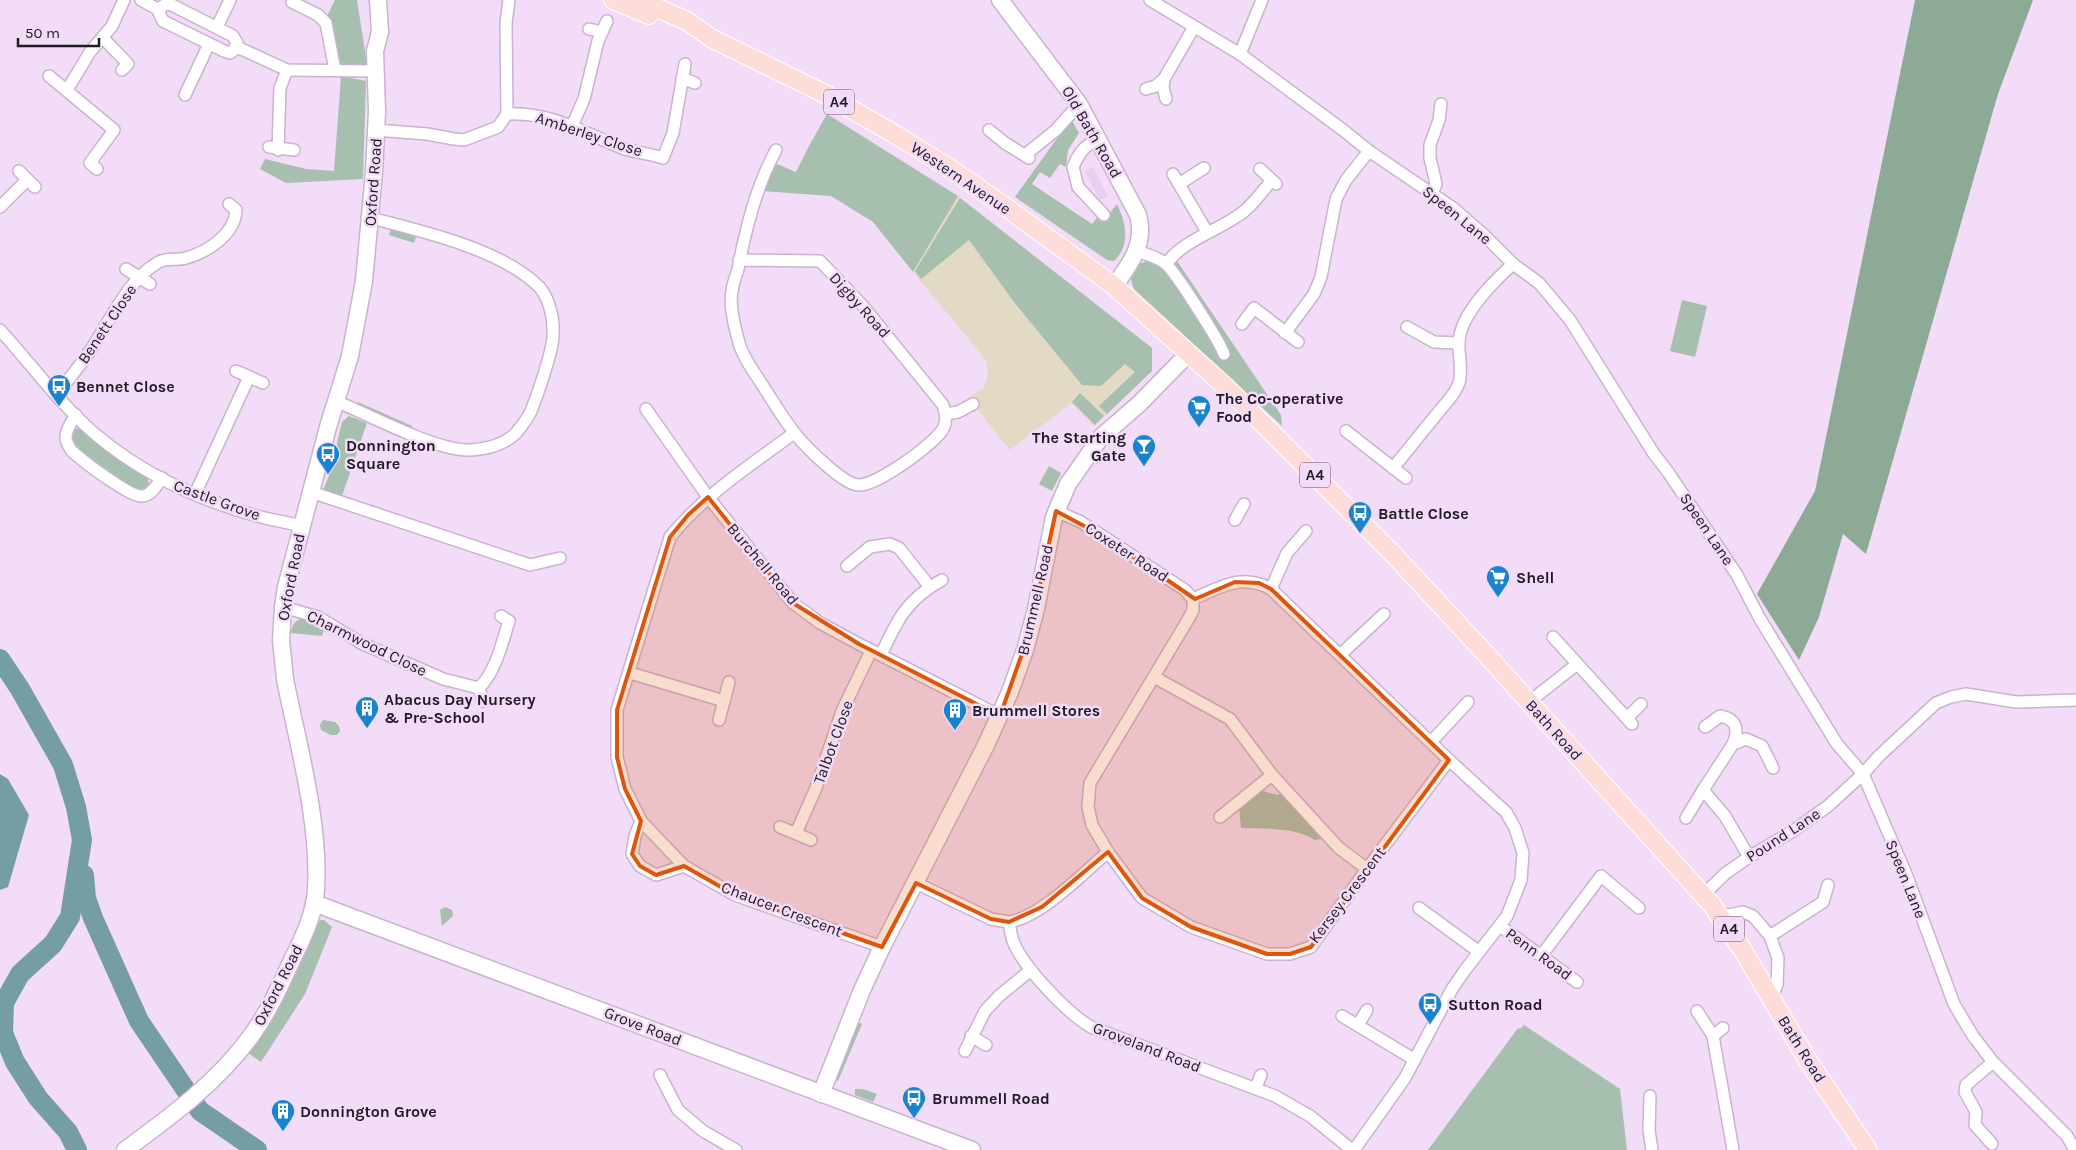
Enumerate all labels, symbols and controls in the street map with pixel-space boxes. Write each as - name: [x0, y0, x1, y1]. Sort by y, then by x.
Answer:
- scale bar: [18, 15, 99, 47]
- text: 50 m: [25, 24, 60, 42]
- street label: Old Bath Road: [1058, 83, 1126, 181]
- road number: A4: [824, 90, 854, 114]
- street label: Amberley Close: [533, 108, 645, 160]
- street label: Oxford Road: [360, 137, 386, 227]
- street label: Western Avenue: [907, 138, 1015, 218]
- street label: Speen Lane: [1419, 181, 1495, 249]
- street label: Digby Road: [826, 268, 894, 342]
- street label: Benett Close: [74, 281, 140, 367]
- bus stop icon: Bennet Close: [46, 373, 72, 407]
- place label: Bennet Close: [76, 377, 175, 396]
- place label: The Co-operative Food: [1216, 389, 1343, 426]
- supermarket icon: The Co-operative Food: [1186, 394, 1212, 428]
- place label: The Starting Gate: [1032, 428, 1126, 465]
- bar icon: The Starting Gate: [1131, 433, 1157, 467]
- place label: Donnington Square: [346, 436, 436, 473]
- bus stop icon: Donnington Square: [315, 441, 341, 475]
- road number: A4: [1300, 462, 1330, 488]
- street label: Castle Grove: [171, 476, 263, 524]
- street label: Speen Lane: [1676, 489, 1738, 569]
- bus stop icon: Battle Close: [1347, 500, 1373, 534]
- place label: Battle Close: [1378, 504, 1469, 523]
- street label: Coxeter Road: [1082, 518, 1172, 586]
- street label: Burchell Road: [723, 519, 803, 609]
- street label: Oxford Road: [273, 532, 309, 622]
- street label: Brummell Road: [1013, 543, 1057, 657]
- supermarket icon: Shell: [1485, 564, 1511, 598]
- place label: Shell: [1516, 568, 1554, 587]
- street label: Charmwood Close: [304, 606, 430, 680]
- place label: Abacus Day Nursery & Pre-School: [384, 690, 536, 727]
- building icon: Abacus Day Nursery & Pre-School: [354, 695, 380, 729]
- street label: Bath Road: [1522, 696, 1586, 764]
- building icon: Brummell Stores: [942, 697, 968, 731]
- street label: Talbot Close: [809, 698, 857, 786]
- place label: Brummell Stores: [972, 701, 1100, 720]
- street label: Pound Lane: [1742, 804, 1824, 866]
- street label: Speen Lane: [1882, 837, 1930, 921]
- street label: Kersey Crescent: [1305, 843, 1389, 947]
- street label: Chaucer Crescent: [719, 877, 845, 941]
- road number: A4: [1714, 916, 1744, 942]
- street label: Penn Road: [1502, 924, 1576, 984]
- street label: Oxford Road: [249, 941, 307, 1029]
- bus stop icon: Sutton Road: [1417, 991, 1443, 1025]
- place label: Sutton Road: [1448, 995, 1542, 1014]
- street label: Grove Road: [601, 1002, 685, 1050]
- street label: Bath Road: [1774, 1012, 1830, 1086]
- street label: Groveland Road: [1090, 1018, 1204, 1076]
- bus stop icon: Brummell Road: [901, 1085, 927, 1119]
- place label: Brummell Road: [932, 1089, 1050, 1108]
- building icon: Donnington Grove: [270, 1098, 296, 1132]
- place label: Donnington Grove: [300, 1102, 437, 1121]

